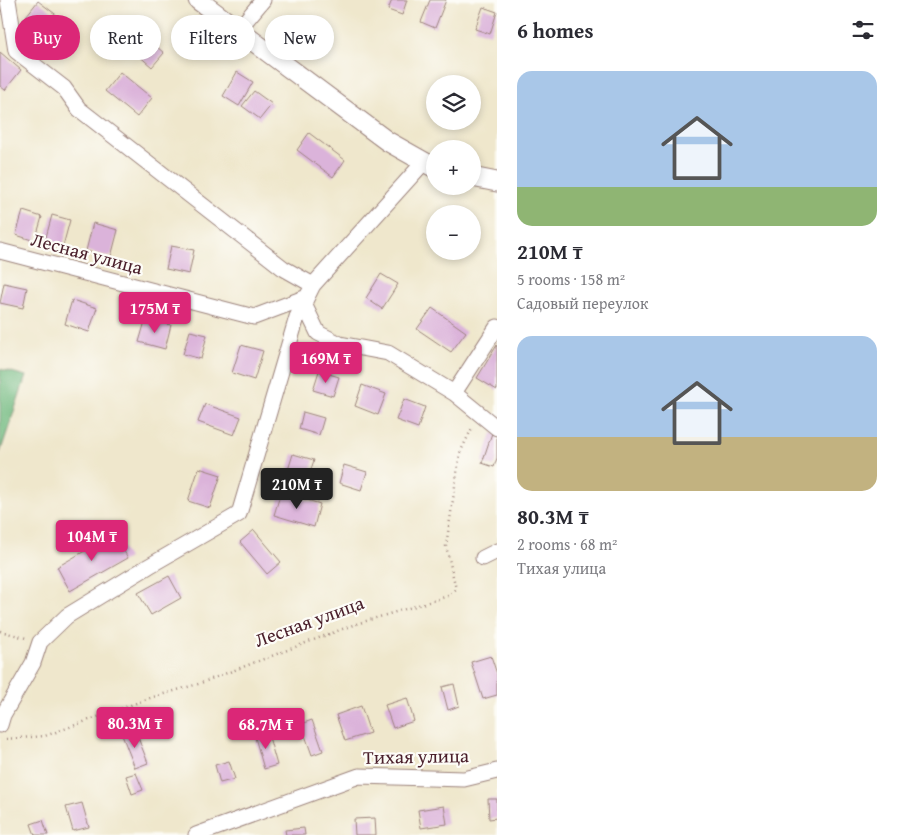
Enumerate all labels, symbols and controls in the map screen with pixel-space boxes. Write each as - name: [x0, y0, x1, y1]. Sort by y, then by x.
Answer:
- chip: Buy: [15, 15, 80, 60]
- chip: Rent: [90, 15, 161, 60]
- chip: Filters: [171, 15, 255, 60]
- chip: New: [265, 15, 334, 60]
- text: 6 homes: [517, 15, 593, 46]
- icon: filters: [849, 16, 877, 44]
- map controls: [426, 75, 481, 260]
- button: layers: [426, 75, 481, 130]
- icon: home: [652, 103, 742, 193]
- button: +: [426, 140, 481, 195]
- button: −: [426, 205, 481, 260]
- street label: Лесная улица: [28, 225, 146, 281]
- text: 210M ₸: [517, 236, 583, 267]
- text: 5 rooms · 158 m²: [517, 267, 625, 291]
- text: Садовый переулок: [517, 291, 648, 315]
- pin: 175M ₸: [114, 292, 196, 334]
- text: 175M ₸: [130, 296, 180, 320]
- pin: 169M ₸: [285, 342, 367, 384]
- text: 169M ₸: [301, 346, 351, 370]
- icon: home: [652, 368, 742, 458]
- pin: 210M ₸: [256, 468, 338, 510]
- text: 210M ₸: [272, 472, 322, 496]
- text: 80.3M ₸: [517, 501, 589, 532]
- pin: 104M ₸: [51, 520, 133, 562]
- text: 104M ₸: [67, 524, 117, 548]
- text: 2 rooms · 68 m²: [517, 532, 617, 556]
- text: Тихая улица: [517, 556, 606, 580]
- street label: Лесная улица: [250, 588, 368, 654]
- pin: 80.3M ₸: [89, 706, 181, 749]
- pin: 68.7M ₸: [220, 708, 312, 750]
- text: 80.3M ₸: [108, 711, 162, 735]
- text: 68.7M ₸: [239, 712, 293, 736]
- street label: Тихая улица: [363, 741, 469, 771]

